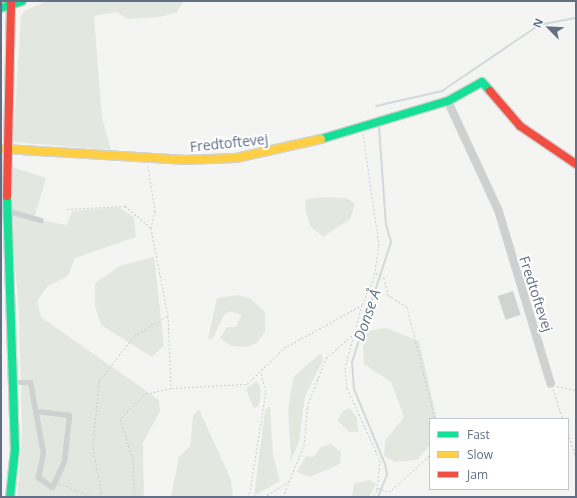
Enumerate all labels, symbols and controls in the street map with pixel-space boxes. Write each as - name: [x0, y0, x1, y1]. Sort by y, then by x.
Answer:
- north arrow: [529, 8, 569, 48]
- text: N: [529, 16, 546, 30]
- street label: Fredtoftevej: [189, 131, 269, 155]
- street label: Fredtoftevej: [516, 254, 556, 334]
- water label: Donse Å: [350, 287, 384, 343]
- legend: [429, 418, 569, 490]
- text: Fast: [467, 426, 490, 443]
- text: Slow: [467, 446, 493, 463]
- text: Jam: [467, 466, 488, 483]

